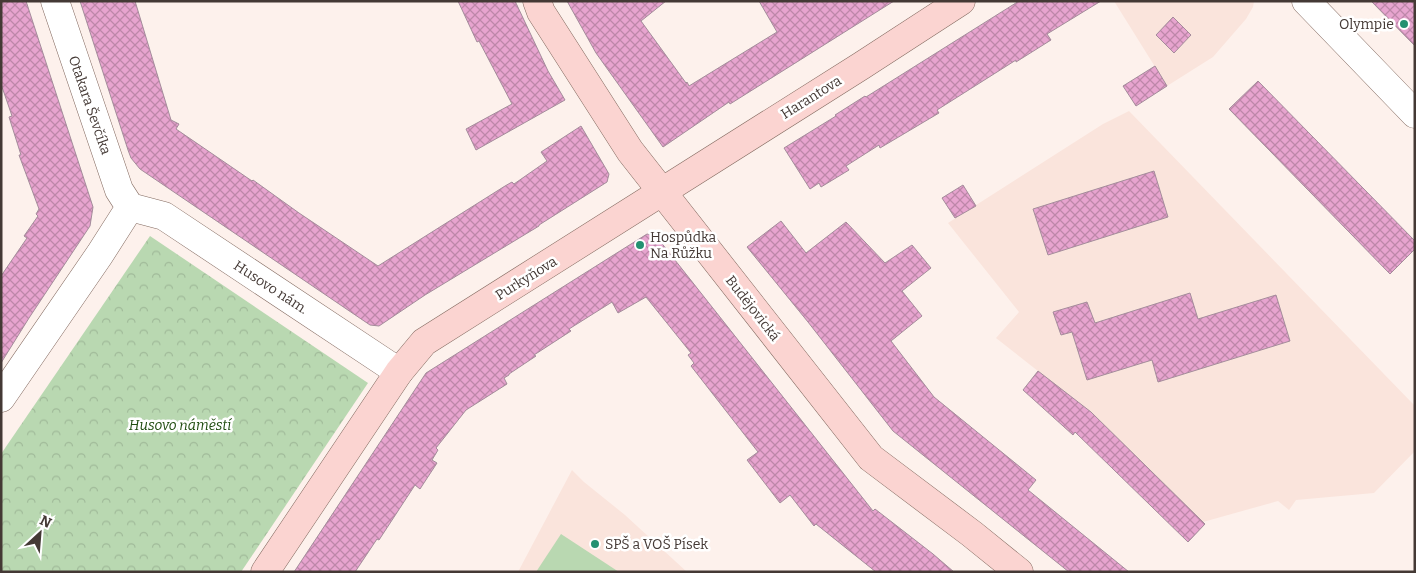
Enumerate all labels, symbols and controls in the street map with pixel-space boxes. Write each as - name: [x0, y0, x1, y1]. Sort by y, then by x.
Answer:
- place label: Olympie: [1339, 16, 1394, 33]
- marker: Olympie: [1398, 18, 1410, 30]
- street label: Otakara Ševčíka: [65, 53, 115, 157]
- street label: Harantova: [778, 72, 845, 123]
- place label: Hospůdka Na Růžku: [650, 229, 717, 262]
- marker: Hospůdka Na Růžku: [634, 239, 646, 251]
- street label: Purkyňova: [492, 253, 560, 304]
- street label: Husovo nám.: [230, 257, 311, 318]
- street label: Budějovická: [722, 272, 784, 345]
- park label: Husovo náměstí: [129, 417, 232, 434]
- north arrow: [15, 508, 65, 558]
- text: N: [37, 512, 54, 532]
- place label: SPŠ a VOŠ Písek: [605, 535, 708, 553]
- marker: SPŠ a VOŠ Písek: [589, 538, 601, 550]

